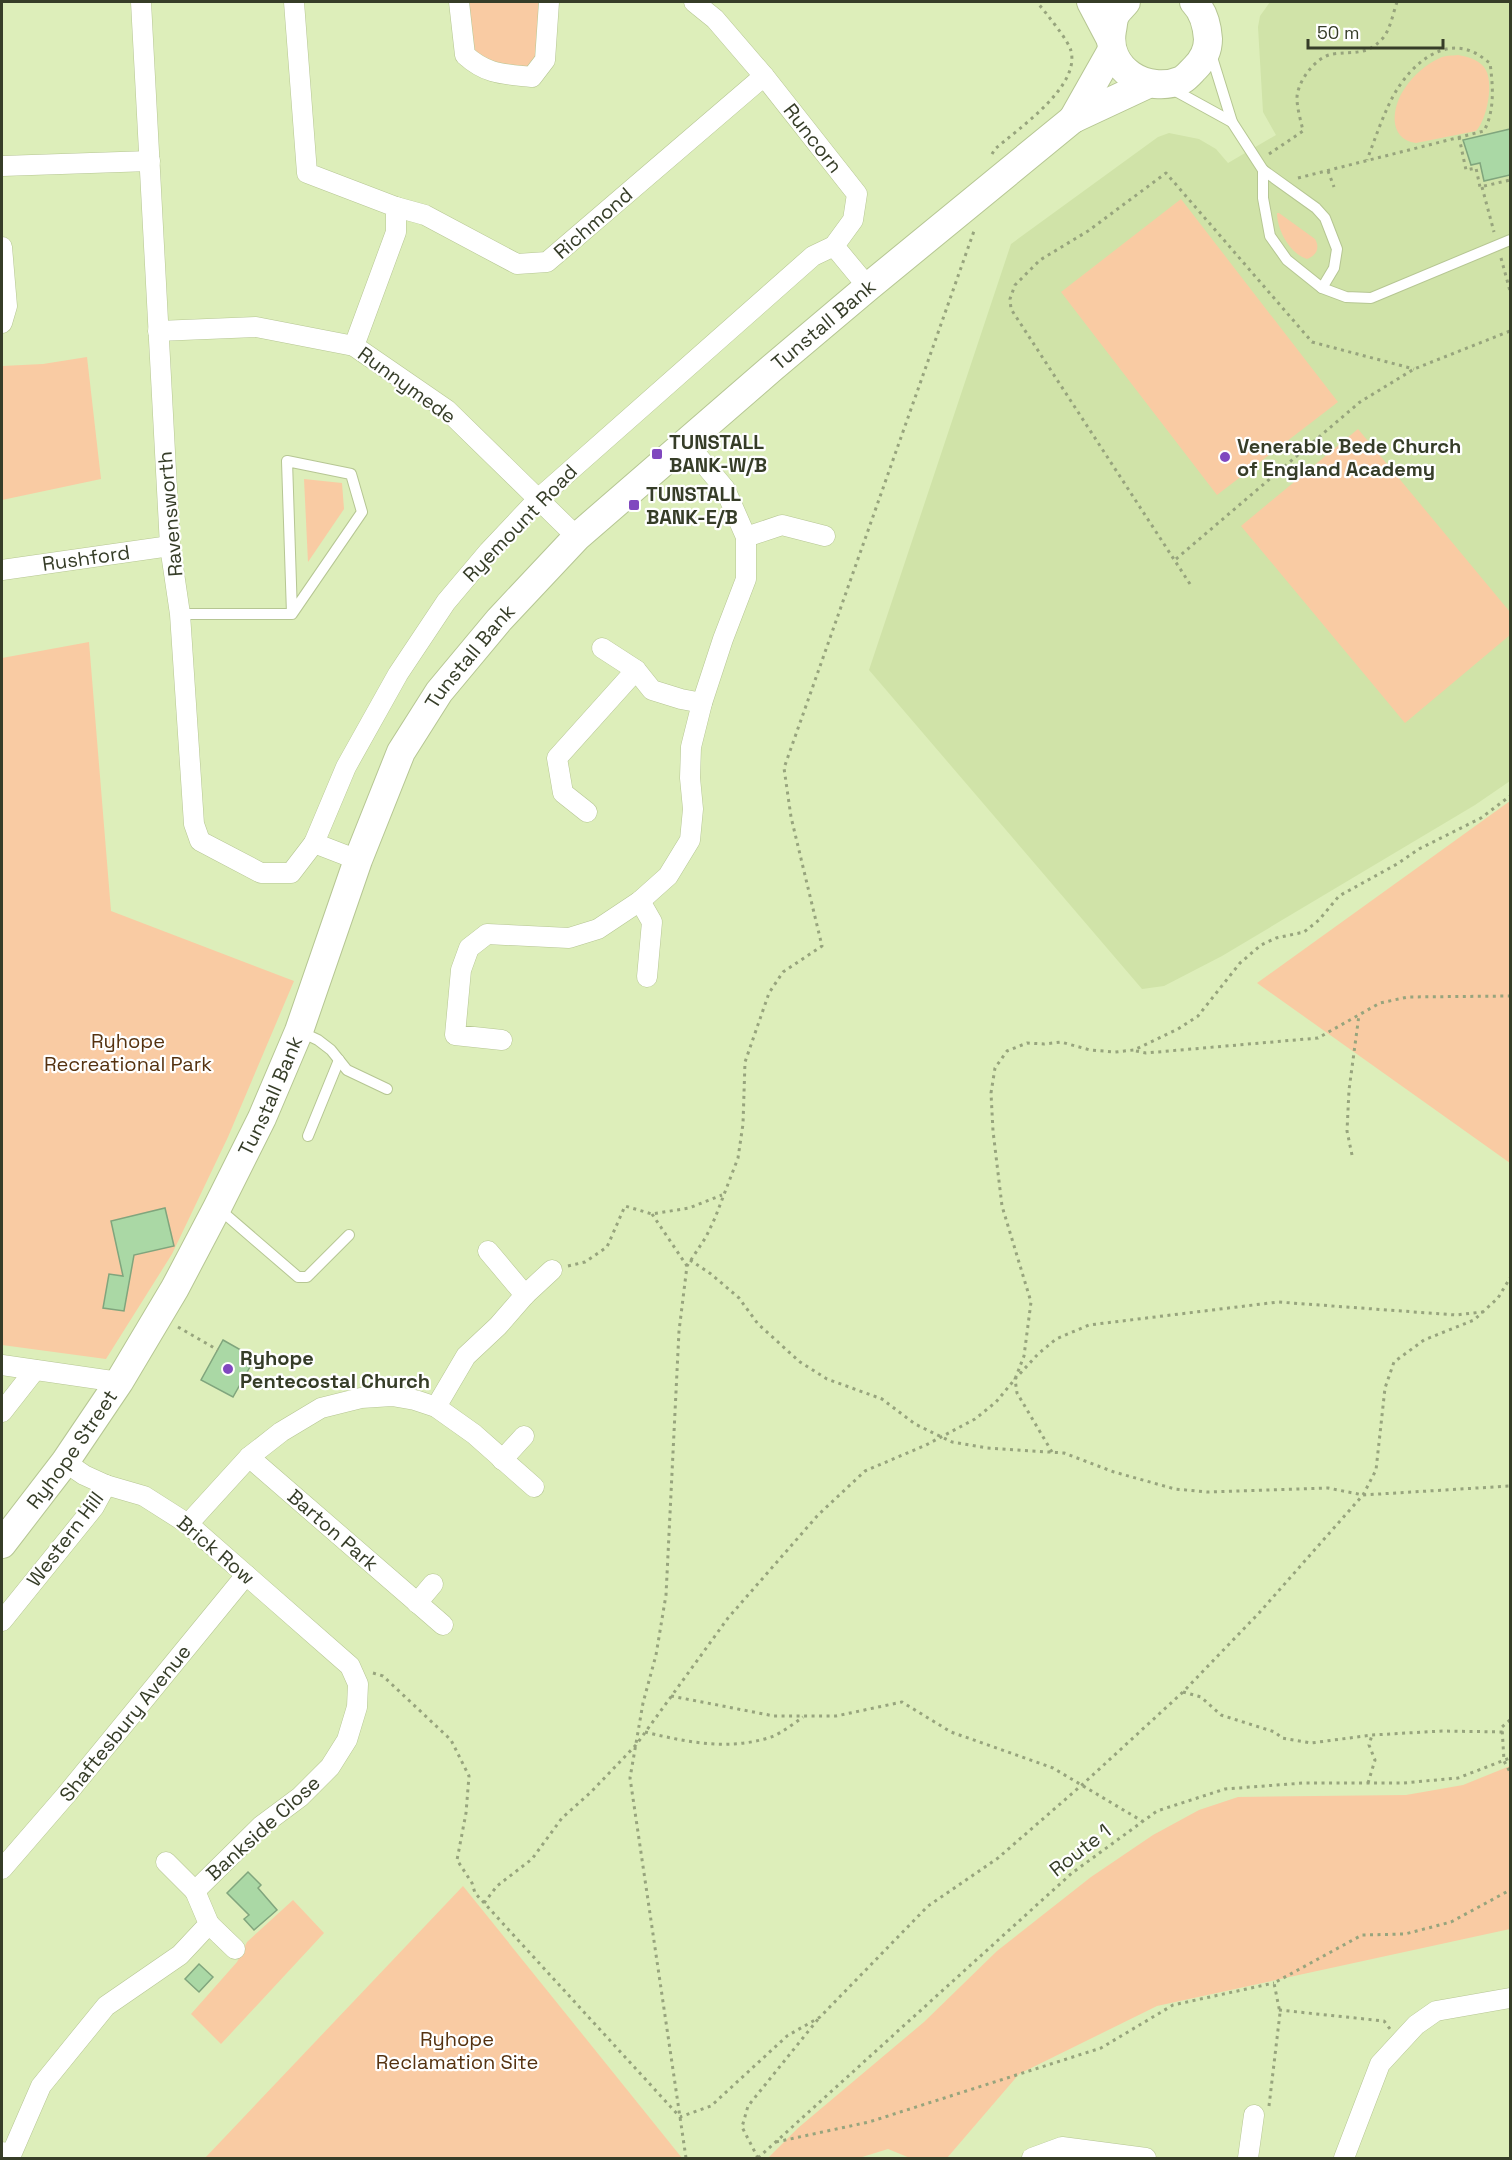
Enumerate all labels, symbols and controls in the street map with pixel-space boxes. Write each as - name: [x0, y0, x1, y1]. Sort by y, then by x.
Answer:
- scale bar: [1308, 12, 1443, 50]
- text: 50 m: [1317, 21, 1359, 44]
- street label: Runcorn: [778, 98, 848, 178]
- street label: Richmond: [548, 182, 638, 264]
- street label: Tunstall Bank: [766, 273, 881, 376]
- street label: Runnymede: [353, 341, 461, 429]
- place label: TUNSTALL BANK-W/B: [669, 429, 767, 478]
- place label: Venerable Bede Church of England Academy: [1237, 433, 1461, 482]
- marker: TUNSTALL BANK-W/B: [650, 447, 664, 461]
- street label: Ravensworth: [152, 450, 188, 578]
- marker: Venerable Bede Church of England Academy: [1218, 450, 1232, 464]
- street label: Ryemount Road: [457, 459, 583, 587]
- place label: TUNSTALL BANK-E/B: [646, 481, 741, 530]
- marker: TUNSTALL BANK-E/B: [627, 498, 641, 512]
- street label: Rushford: [41, 539, 131, 577]
- street label: Tunstall Bank: [419, 598, 521, 714]
- park label: Ryhope Recreational Park: [44, 1028, 212, 1077]
- street label: Tunstall Bank: [232, 1032, 308, 1160]
- place label: Ryhope Pentecostal Church: [240, 1345, 430, 1394]
- marker: Ryhope Pentecostal Church: [221, 1362, 235, 1376]
- street label: Ryhope Street: [21, 1384, 123, 1514]
- street label: Barton Park: [282, 1483, 384, 1577]
- street label: Western Hill: [21, 1486, 109, 1592]
- street label: Brick Row: [172, 1510, 260, 1590]
- street label: Shaftesbury Avenue: [53, 1639, 197, 1807]
- street label: Bankside Close: [200, 1770, 326, 1886]
- street label: Route 1: [1044, 1818, 1116, 1882]
- park label: Ryhope Reclamation Site: [376, 2026, 538, 2075]

